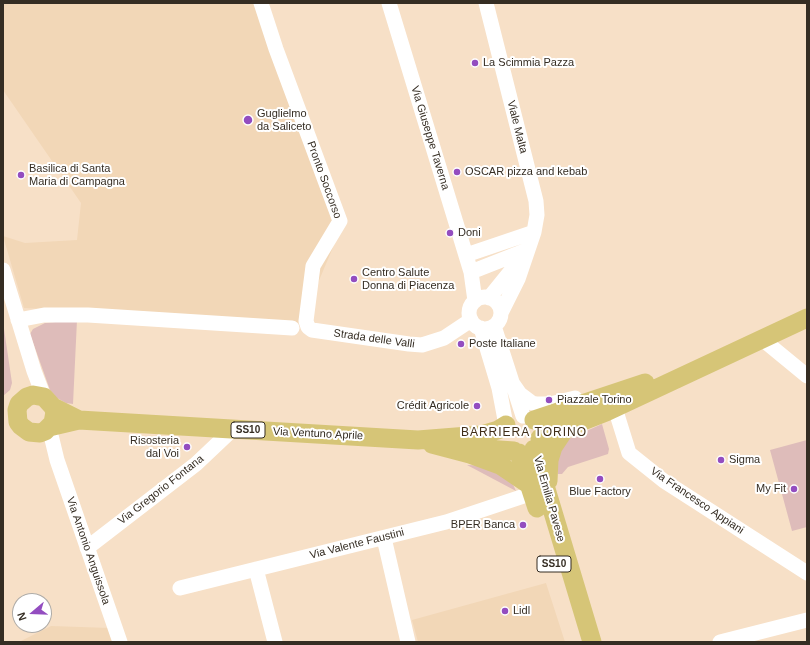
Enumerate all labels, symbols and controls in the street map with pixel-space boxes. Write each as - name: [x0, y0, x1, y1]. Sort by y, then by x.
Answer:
- place label: La Scimmia Pazza: [483, 56, 574, 70]
- marker: La Scimmia Pazza: [470, 58, 480, 68]
- street label: Via Giuseppe Taverna: [408, 84, 452, 192]
- street label: Viale Malta: [504, 99, 530, 155]
- place label: Guglielmo da Saliceto: [257, 107, 311, 133]
- marker: Guglielmo da Saliceto: [242, 114, 254, 126]
- street label: Pronto Soccorso: [304, 140, 344, 220]
- place label: Basilica di Santa Maria di Campagna: [29, 162, 125, 188]
- place label: OSCAR pizza and kebab: [465, 165, 587, 179]
- marker: OSCAR pizza and kebab: [452, 167, 462, 177]
- marker: Basilica di Santa Maria di Campagna: [16, 170, 26, 180]
- place label: Doni: [458, 226, 481, 240]
- marker: Doni: [445, 228, 455, 238]
- place label: Centro Salute Donna di Piacenza: [362, 266, 454, 292]
- marker: Centro Salute Donna di Piacenza: [349, 274, 359, 284]
- street label: Strada delle Valli: [333, 327, 415, 351]
- place label: Poste Italiane: [469, 337, 536, 351]
- marker: Poste Italiane: [456, 339, 466, 349]
- place label: Piazzale Torino: [557, 393, 632, 407]
- marker: Piazzale Torino: [544, 395, 554, 405]
- place label: Crédit Agricole: [397, 399, 469, 413]
- marker: Crédit Agricole: [472, 401, 482, 411]
- road number: SS10: [231, 422, 265, 438]
- street label: Via Ventuno Aprile: [273, 425, 363, 443]
- district label: BARRIERA TORINO: [461, 426, 587, 440]
- place label: Risosteria dal Voi: [130, 434, 179, 460]
- marker: Risosteria dal Voi: [182, 442, 192, 452]
- street label: Via Gregorio Fontana: [116, 452, 206, 528]
- place label: Sigma: [729, 453, 760, 467]
- street label: Via Emilia Pavese: [530, 455, 568, 543]
- marker: Sigma: [716, 455, 726, 465]
- street label: Via Francesco Appiani: [648, 465, 746, 537]
- marker: Blue Factory: [595, 474, 605, 484]
- place label: My Fit: [756, 482, 786, 496]
- marker: My Fit: [789, 484, 799, 494]
- place label: Blue Factory: [569, 485, 631, 499]
- street label: Via Antonio Anguissola: [63, 495, 113, 607]
- place label: BPER Banca: [451, 518, 515, 532]
- marker: BPER Banca: [518, 520, 528, 530]
- street label: Via Valente Faustini: [308, 526, 406, 562]
- road number: SS10: [537, 556, 571, 572]
- north arrow: [12, 593, 52, 633]
- place label: Lidl: [513, 604, 530, 618]
- marker: Lidl: [500, 606, 510, 616]
- text: N: [15, 611, 29, 622]

